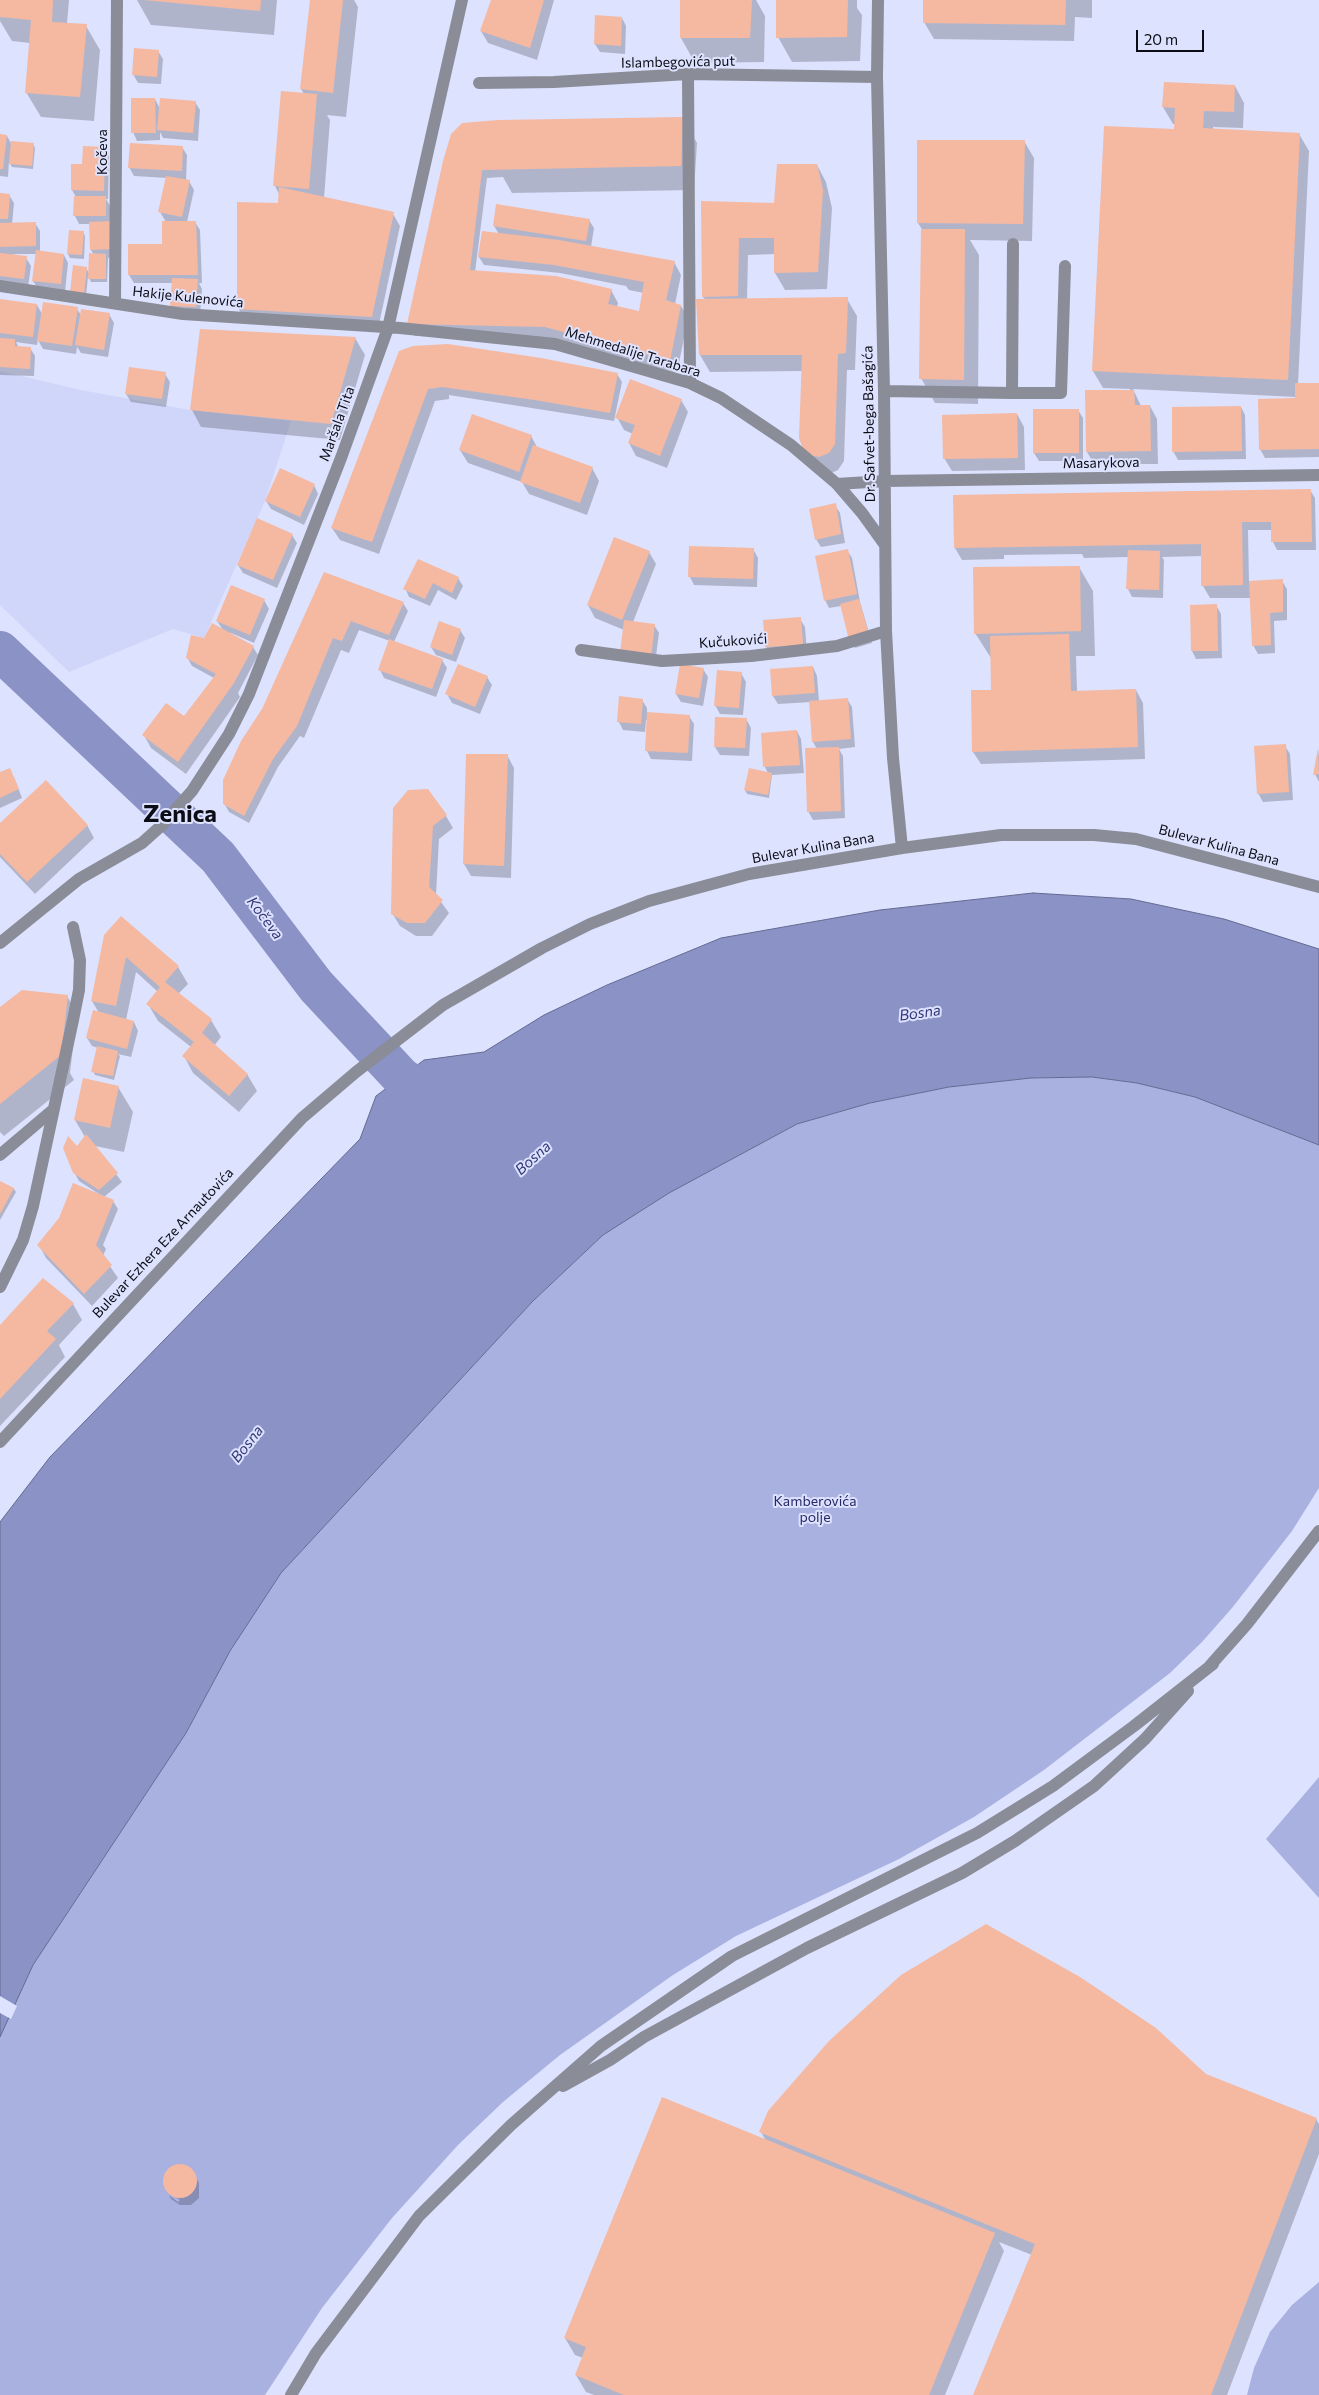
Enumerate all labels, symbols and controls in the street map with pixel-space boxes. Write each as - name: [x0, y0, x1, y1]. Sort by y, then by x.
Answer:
- scale bar: [1139, 20, 1206, 52]
- text: 20 m: [1144, 30, 1178, 48]
- street label: Islambegovića put: [621, 53, 735, 71]
- street label: Kočeva: [94, 129, 110, 175]
- street label: Hakije Kulenovića: [132, 283, 244, 311]
- street label: Mehmedalije Tarabara: [563, 323, 703, 381]
- street label: Dr. Safvet-bega Bašagića: [859, 345, 879, 503]
- street label: Maršala Tita: [316, 384, 358, 464]
- street label: Masarykova: [1062, 454, 1140, 472]
- street label: Kučukovići: [698, 630, 768, 652]
- district label: Zenica: [143, 800, 217, 828]
- street label: Bulevar Kulina Bana: [1157, 821, 1281, 869]
- street label: Bulevar Kulina Bana: [750, 829, 876, 867]
- water label: Kočeva: [243, 893, 287, 943]
- water label: Bosna: [898, 1001, 942, 1025]
- water label: Bosna: [511, 1137, 555, 1179]
- street label: Bulevar Ezhera Eze Arnautovića: [89, 1165, 237, 1321]
- water label: Bosna: [227, 1422, 267, 1466]
- park label: Kamberovića polje: [773, 1493, 857, 1525]

